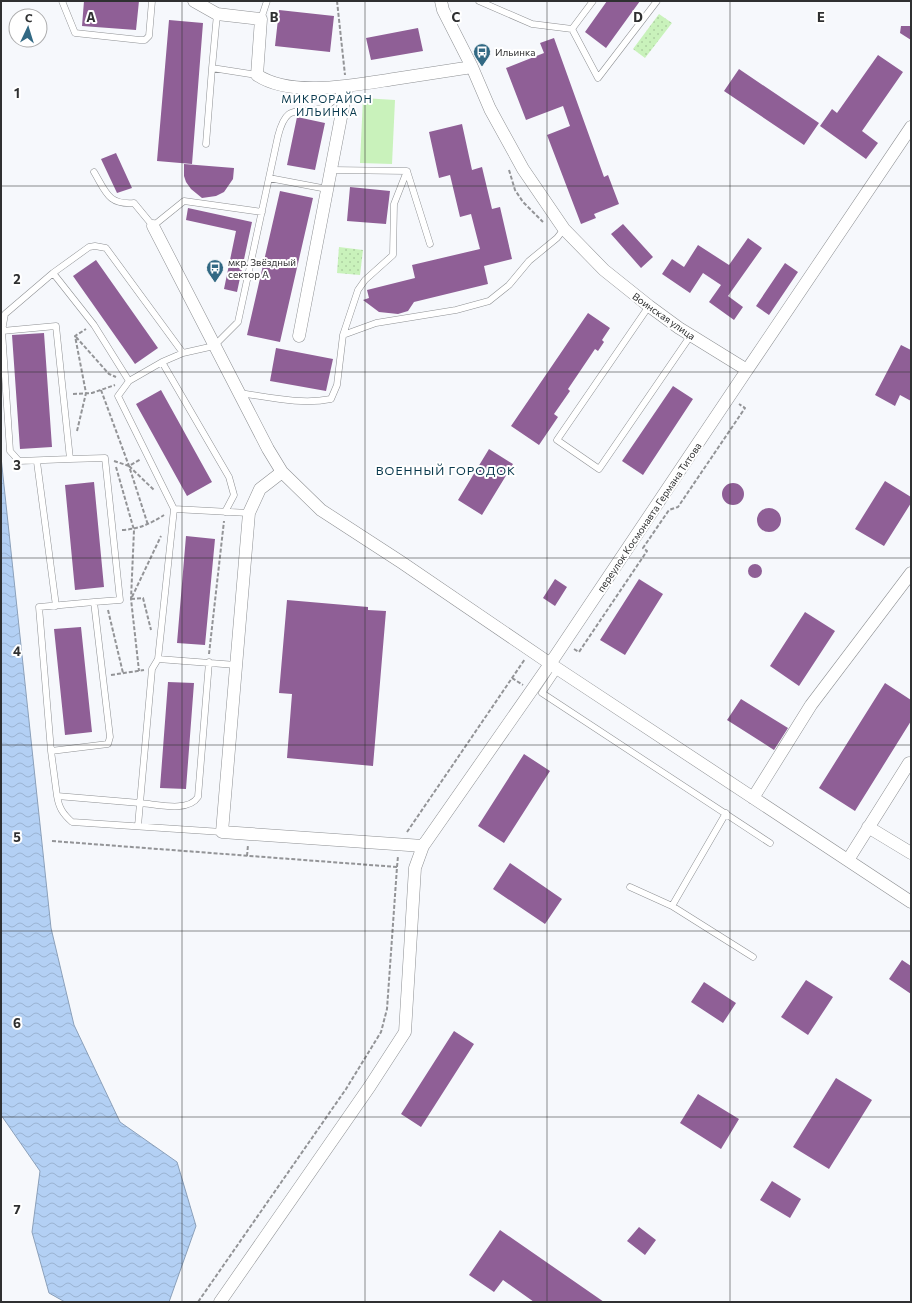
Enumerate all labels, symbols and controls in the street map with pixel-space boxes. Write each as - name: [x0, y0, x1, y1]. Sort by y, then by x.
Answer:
- north arrow: [8, 8, 48, 48]
- text: A: [86, 9, 96, 25]
- text: B: [270, 9, 279, 25]
- text: C: [452, 9, 461, 25]
- text: D: [633, 9, 643, 25]
- text: E: [817, 9, 825, 25]
- text: С: [25, 11, 33, 24]
- bus stop icon: Ильинка: [472, 42, 492, 67]
- place label: Ильинка: [495, 46, 535, 58]
- text: 1: [14, 85, 20, 101]
- district label: МИКРОРАЙОН ИЛЬИНКА: [281, 91, 373, 118]
- place label: мкр. Звёздный сектор А: [228, 256, 296, 280]
- bus stop icon: мкр. Звёздный сектор А: [205, 258, 225, 283]
- text: 2: [13, 271, 21, 287]
- street label: Воинская улица: [630, 290, 698, 342]
- street label: переулок Космонавта Германа Титова: [594, 440, 704, 594]
- text: 3: [13, 457, 21, 473]
- district label: ВОЕННЫЙ ГОРОДОК: [376, 463, 516, 477]
- text: 4: [13, 643, 21, 659]
- text: 5: [13, 829, 21, 845]
- text: 6: [13, 1015, 21, 1031]
- text: 7: [13, 1201, 21, 1217]

